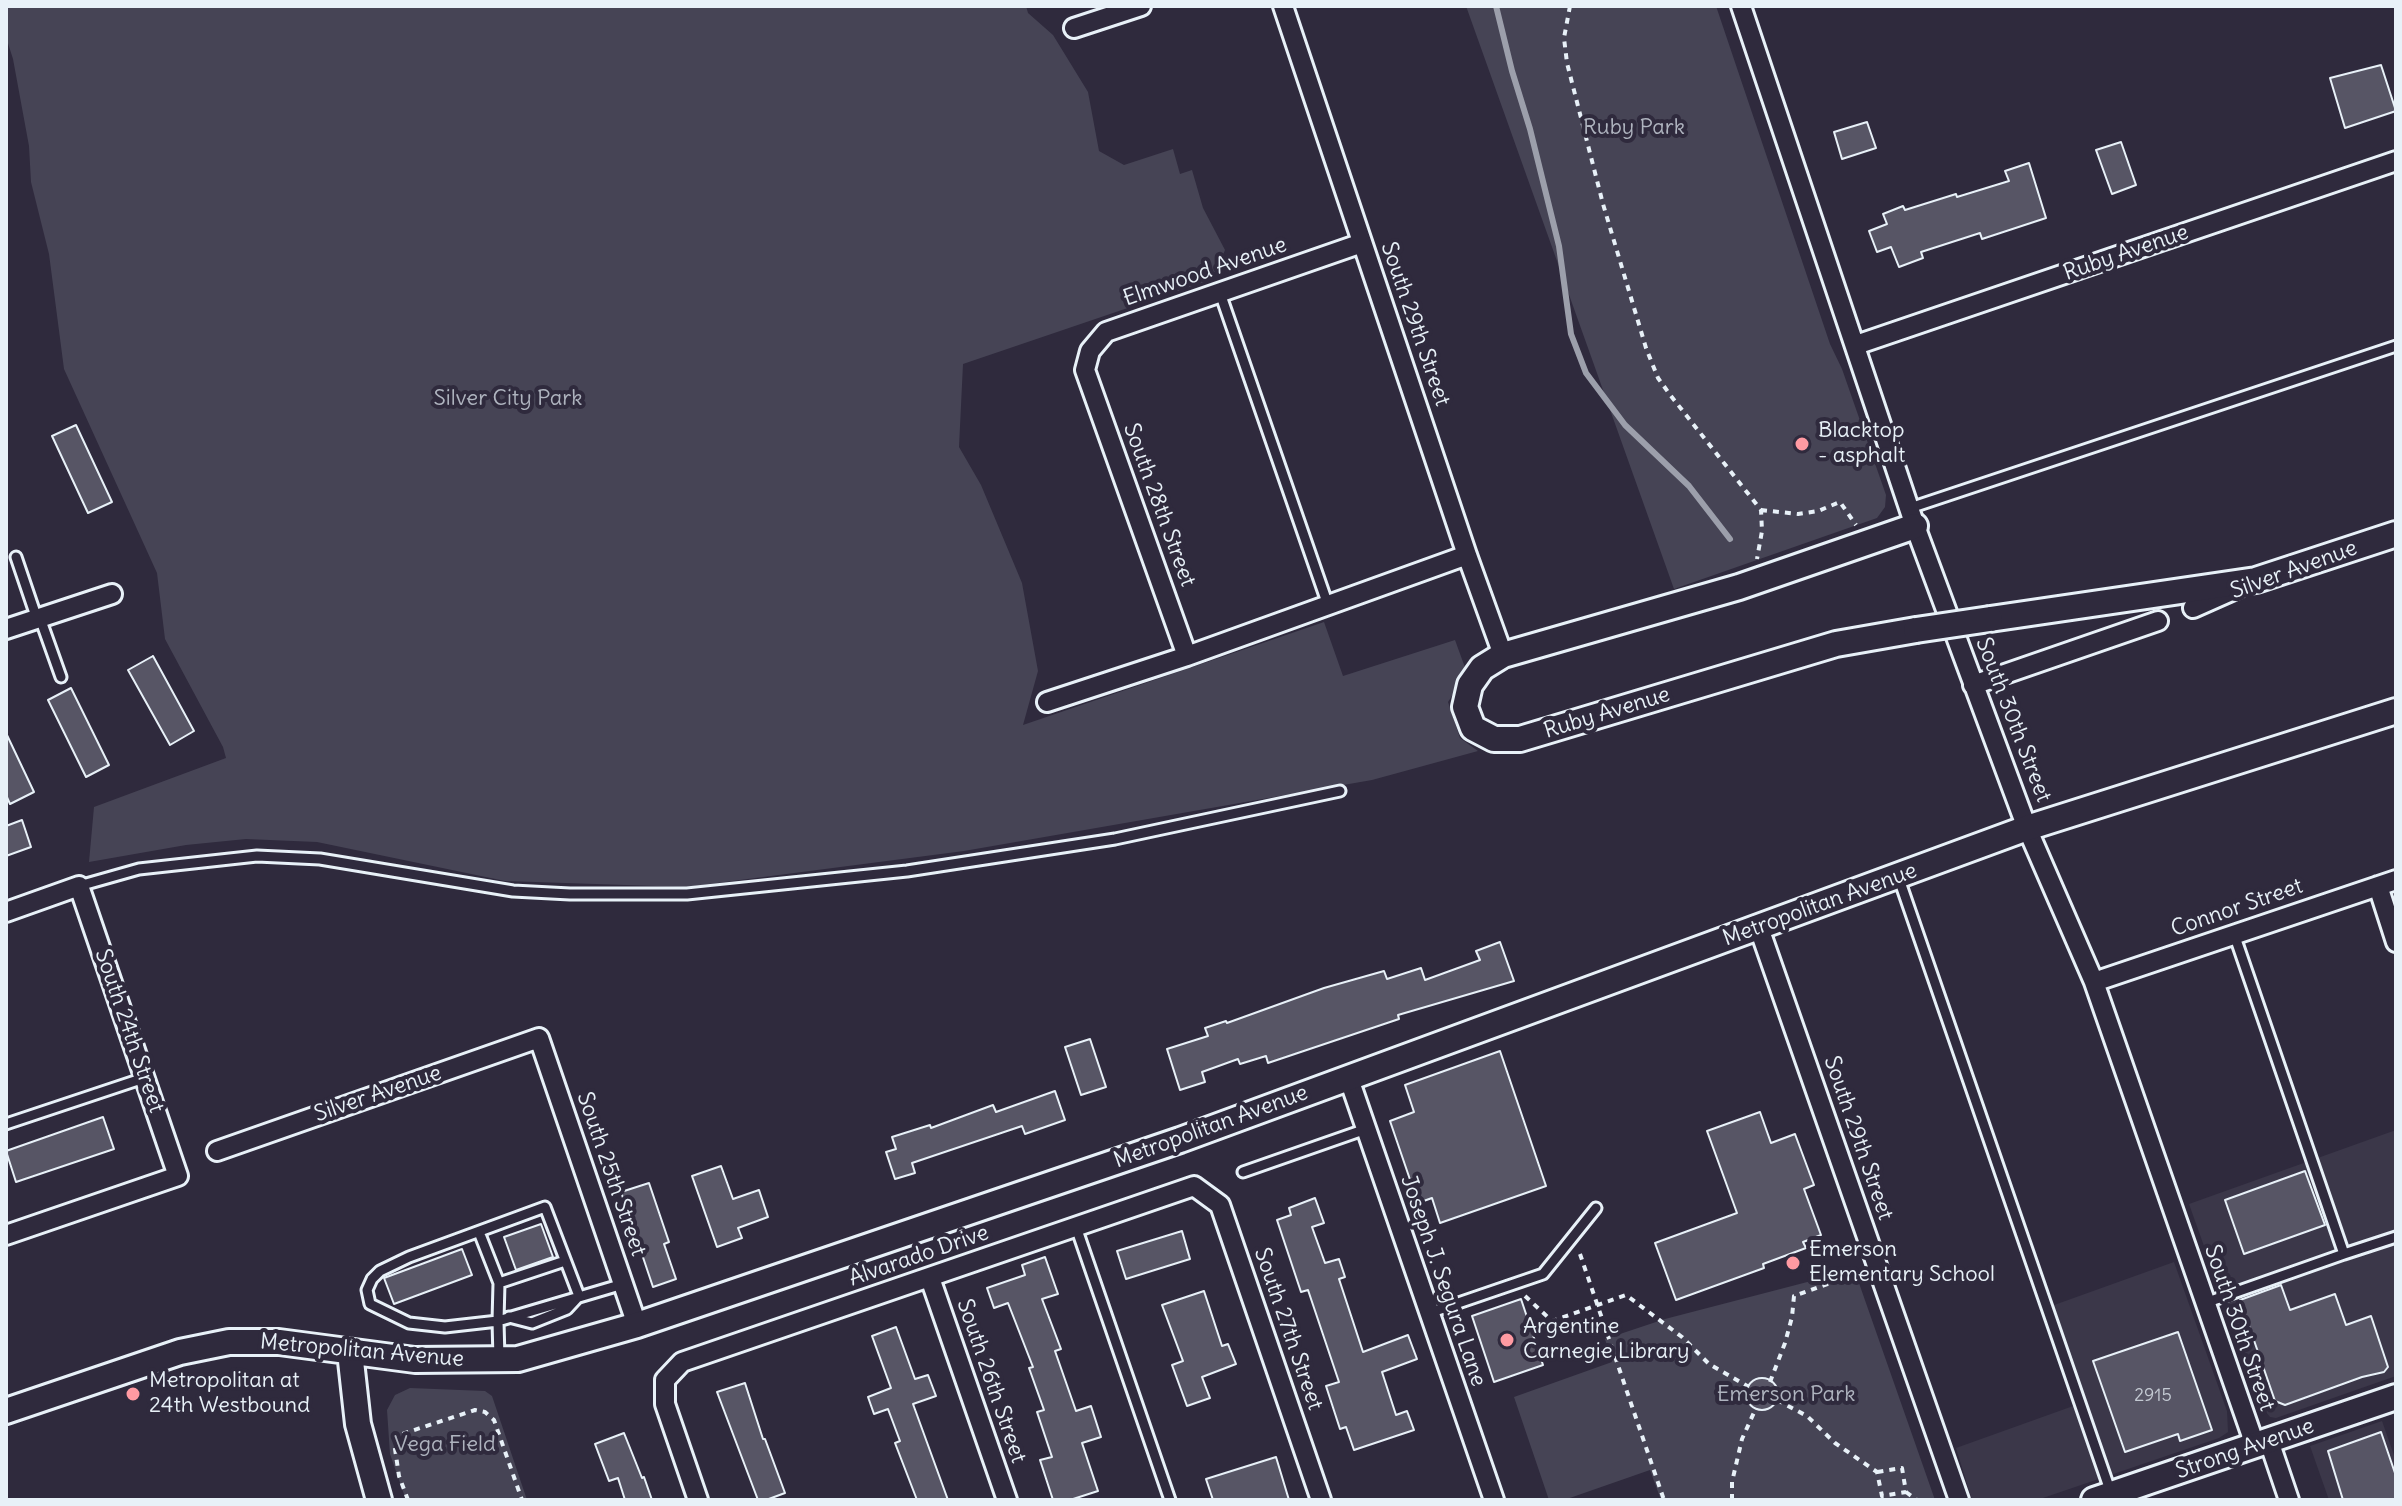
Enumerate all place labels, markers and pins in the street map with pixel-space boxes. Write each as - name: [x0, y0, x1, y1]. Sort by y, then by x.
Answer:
- place label: Blacktop - asphalt: [1818, 418, 1905, 470]
- marker: Blacktop - asphalt: [1793, 435, 1811, 453]
- place label: Emerson Elementary School: [1809, 1237, 1995, 1288]
- marker: Emerson Elementary School: [1784, 1254, 1802, 1272]
- place label: Argentine Carnegie Library: [1523, 1314, 1690, 1366]
- marker: Argentine Carnegie Library: [1498, 1331, 1516, 1349]
- place label: Metropolitan at 24th Westbound: [149, 1368, 310, 1420]
- marker: Metropolitan at 24th Westbound: [124, 1385, 142, 1403]

